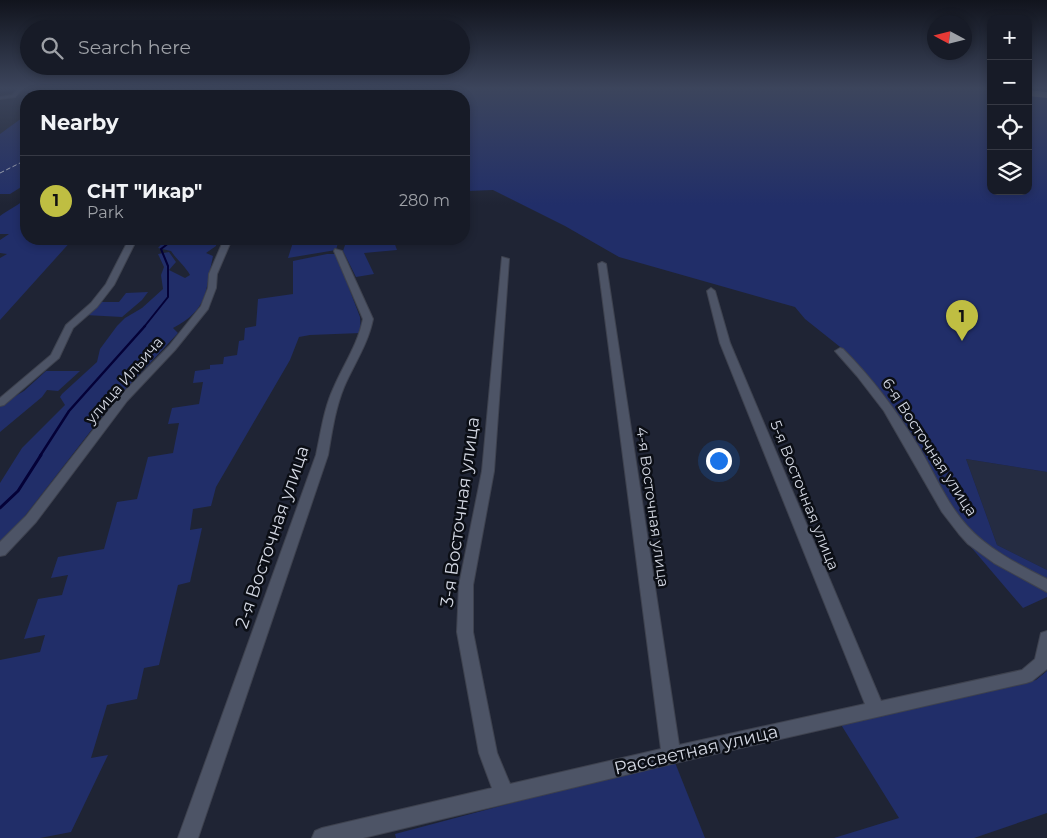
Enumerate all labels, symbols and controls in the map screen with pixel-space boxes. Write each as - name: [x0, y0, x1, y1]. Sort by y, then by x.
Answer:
- north arrow: [927, 15, 972, 60]
- map controls: [987, 15, 1032, 195]
- button: +: [987, 15, 1032, 60]
- search box: [20, 20, 470, 75]
- icon: search: [38, 34, 66, 62]
- text: Search here: [78, 36, 191, 59]
- button: −: [987, 60, 1032, 105]
- button: locate: [987, 105, 1032, 150]
- text: Nearby: [40, 110, 119, 135]
- button: layers: [987, 150, 1032, 195]
- text: СНТ "Икар": [87, 180, 202, 203]
- text: 1: [53, 191, 59, 210]
- text: 280 m: [399, 191, 450, 210]
- text: Park: [87, 203, 124, 222]
- pin: 1: [946, 300, 978, 341]
- street label: улица Ильича: [80, 333, 167, 428]
- street label: 6-я Восточная улица: [878, 374, 982, 520]
- street label: 3-я Восточная улица: [436, 415, 484, 609]
- street label: 5-я Восточная улица: [766, 417, 844, 573]
- street label: 4-я Восточная улица: [632, 426, 674, 588]
- street label: 2-я Восточная улица: [230, 443, 314, 631]
- your location: [706, 448, 732, 474]
- street label: Рассветная улица: [612, 720, 780, 780]

